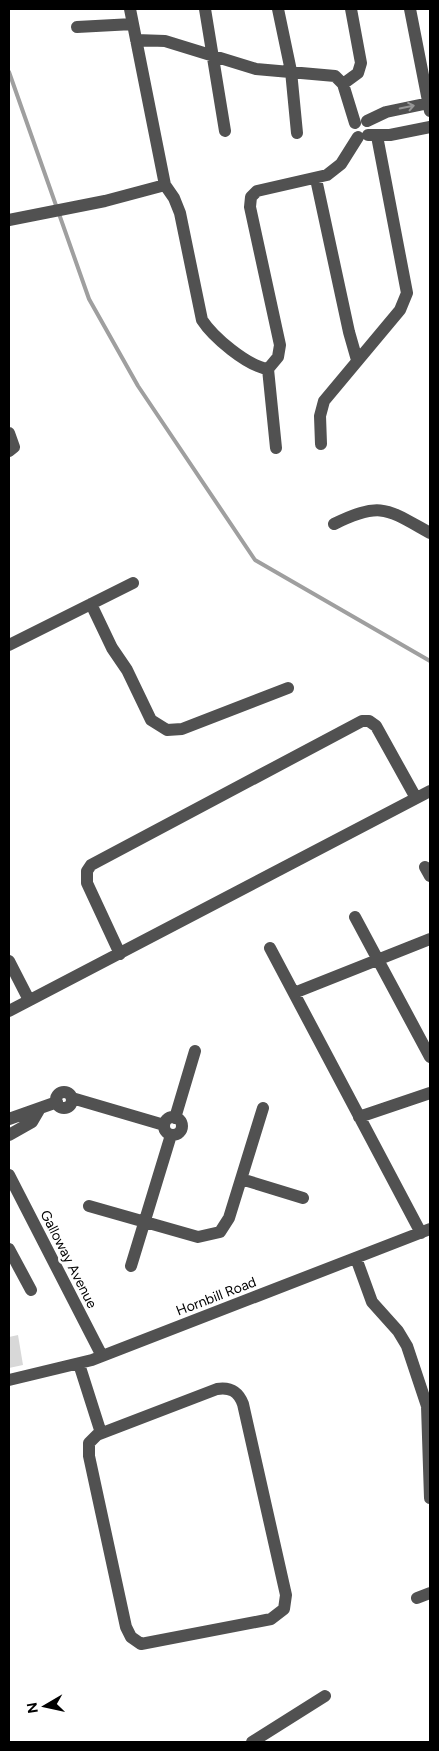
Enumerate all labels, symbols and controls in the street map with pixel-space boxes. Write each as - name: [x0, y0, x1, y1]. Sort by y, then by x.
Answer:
- one-way arrow: [399, 102, 415, 111]
- street label: Galloway Avenue: [36, 1207, 101, 1311]
- street label: Hornbill Road: [174, 1273, 259, 1320]
- north arrow: [20, 1681, 70, 1731]
- text: N: [23, 1701, 42, 1715]

